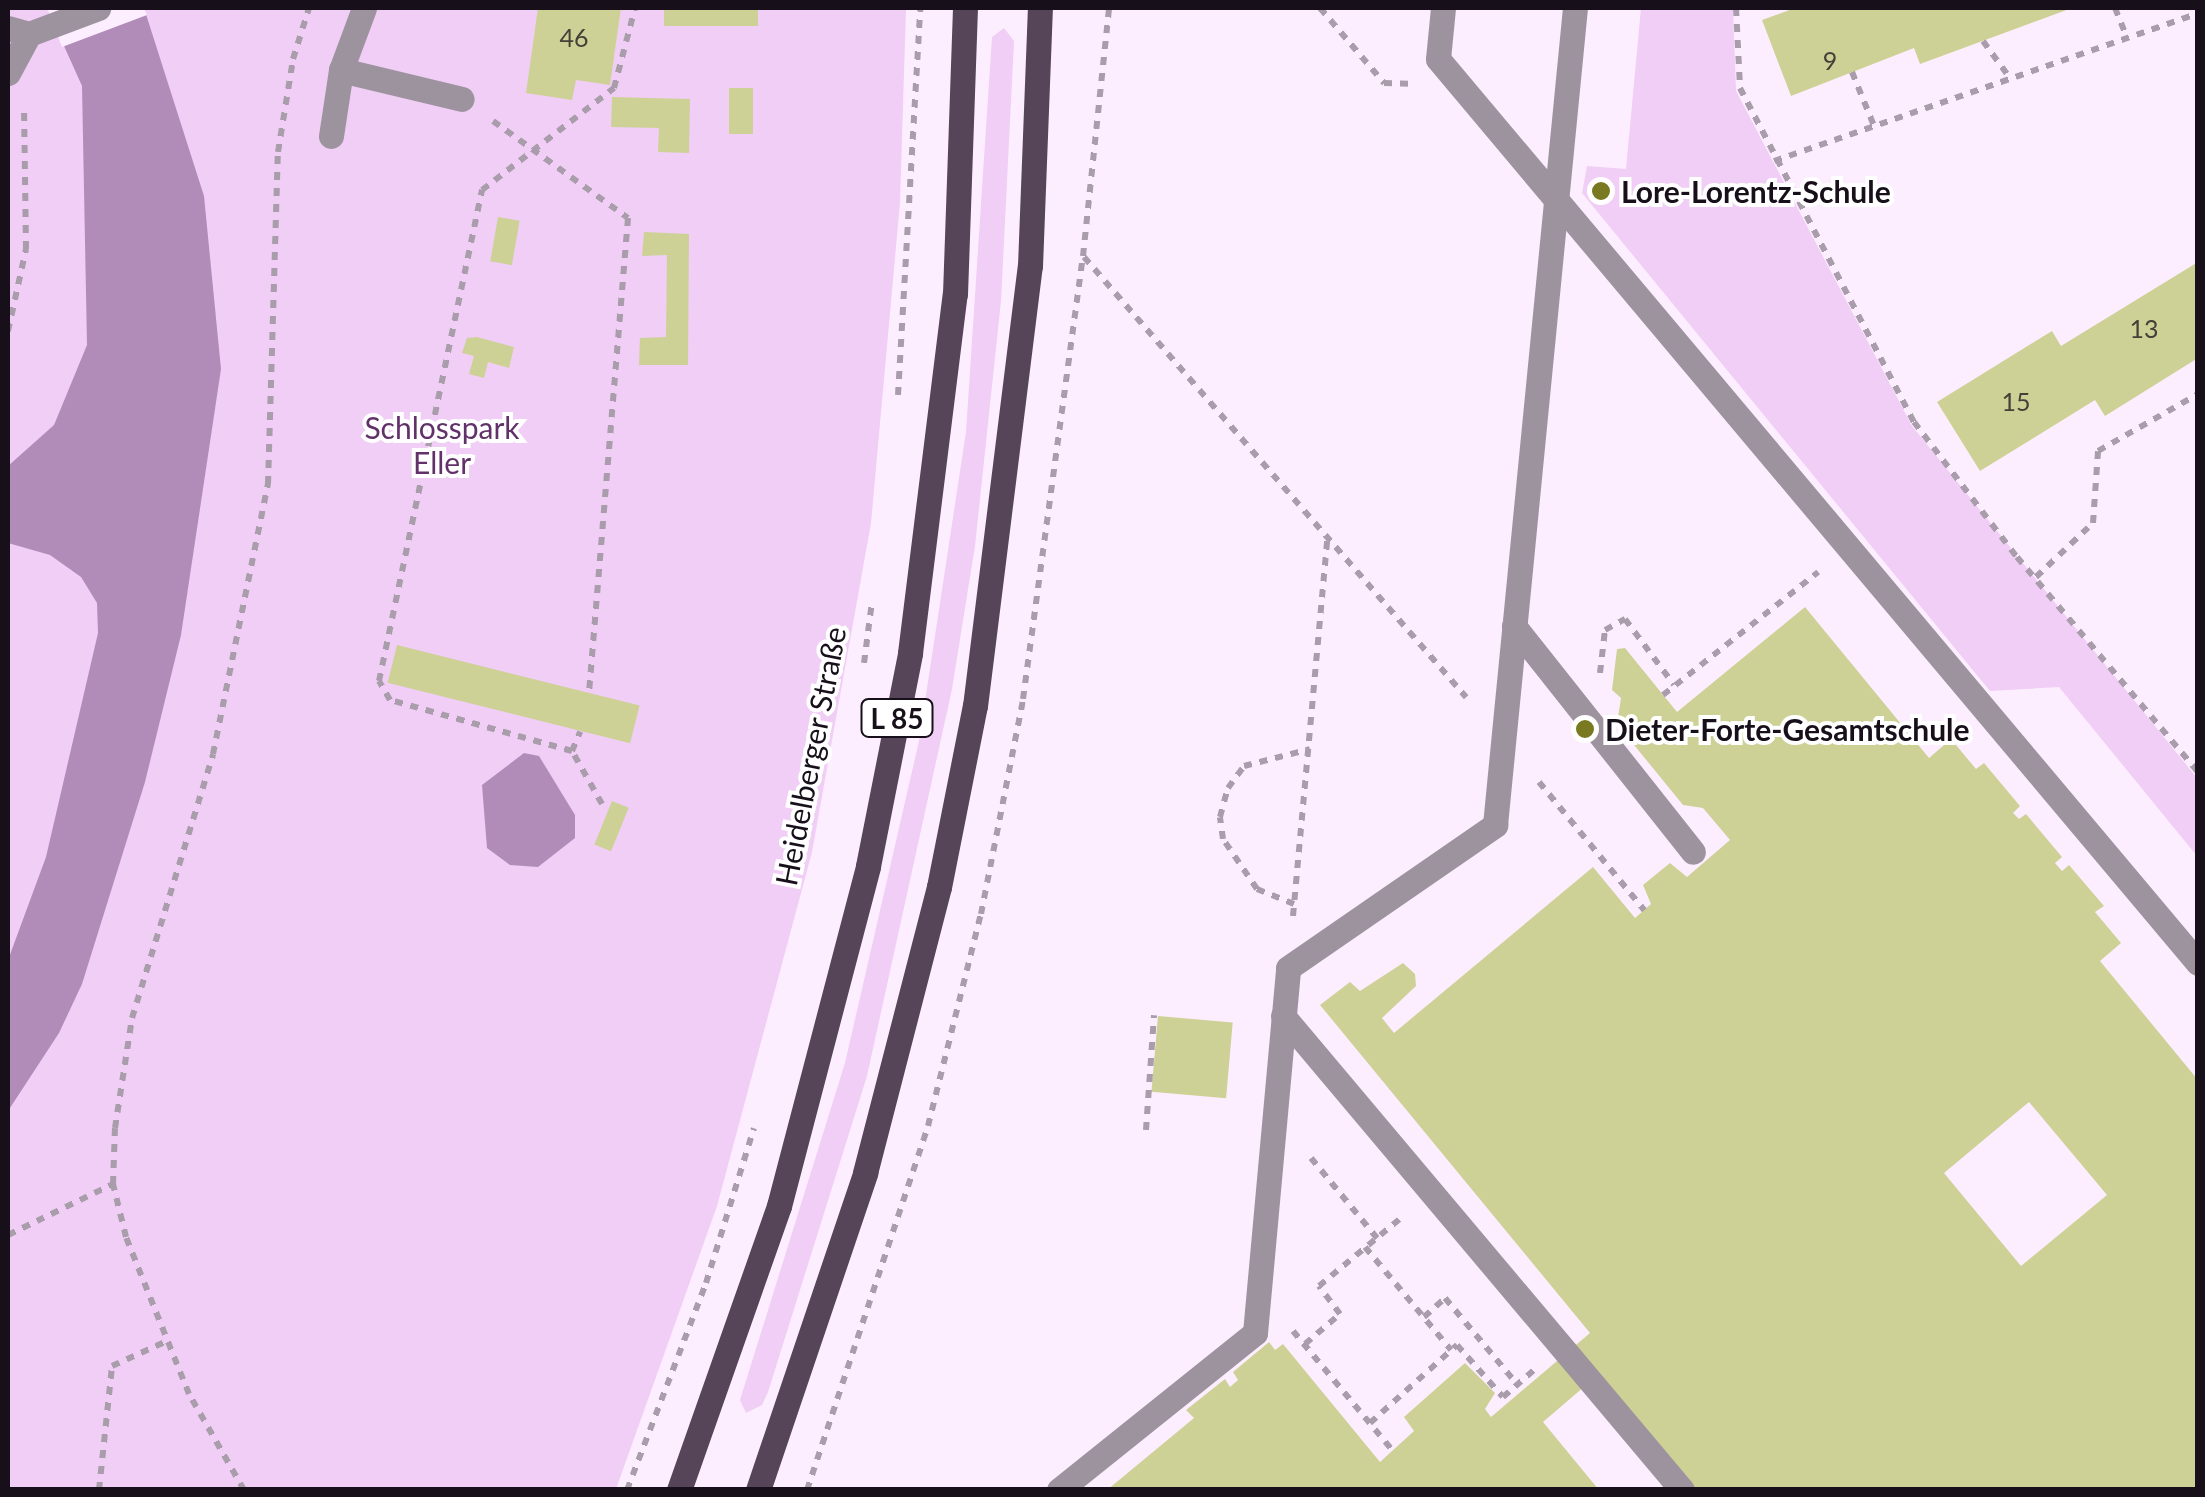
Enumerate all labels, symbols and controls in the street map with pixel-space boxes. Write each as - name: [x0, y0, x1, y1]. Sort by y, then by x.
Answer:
- house number: 46: [560, 22, 588, 52]
- house number: 9: [1823, 45, 1837, 75]
- place label: Lore-Lorentz-Schule: [1621, 173, 1891, 209]
- marker: Lore-Lorentz-Schule: [1590, 180, 1612, 202]
- house number: 13: [2130, 313, 2158, 343]
- house number: 15: [2002, 386, 2030, 416]
- park label: Schlosspark Eller: [364, 409, 520, 480]
- street label: Heidelberger Straße: [767, 623, 853, 889]
- road number: L 85: [860, 695, 934, 741]
- place label: Dieter-Forte-Gesamtschule: [1605, 711, 1970, 747]
- marker: Dieter-Forte-Gesamtschule: [1574, 718, 1596, 740]

